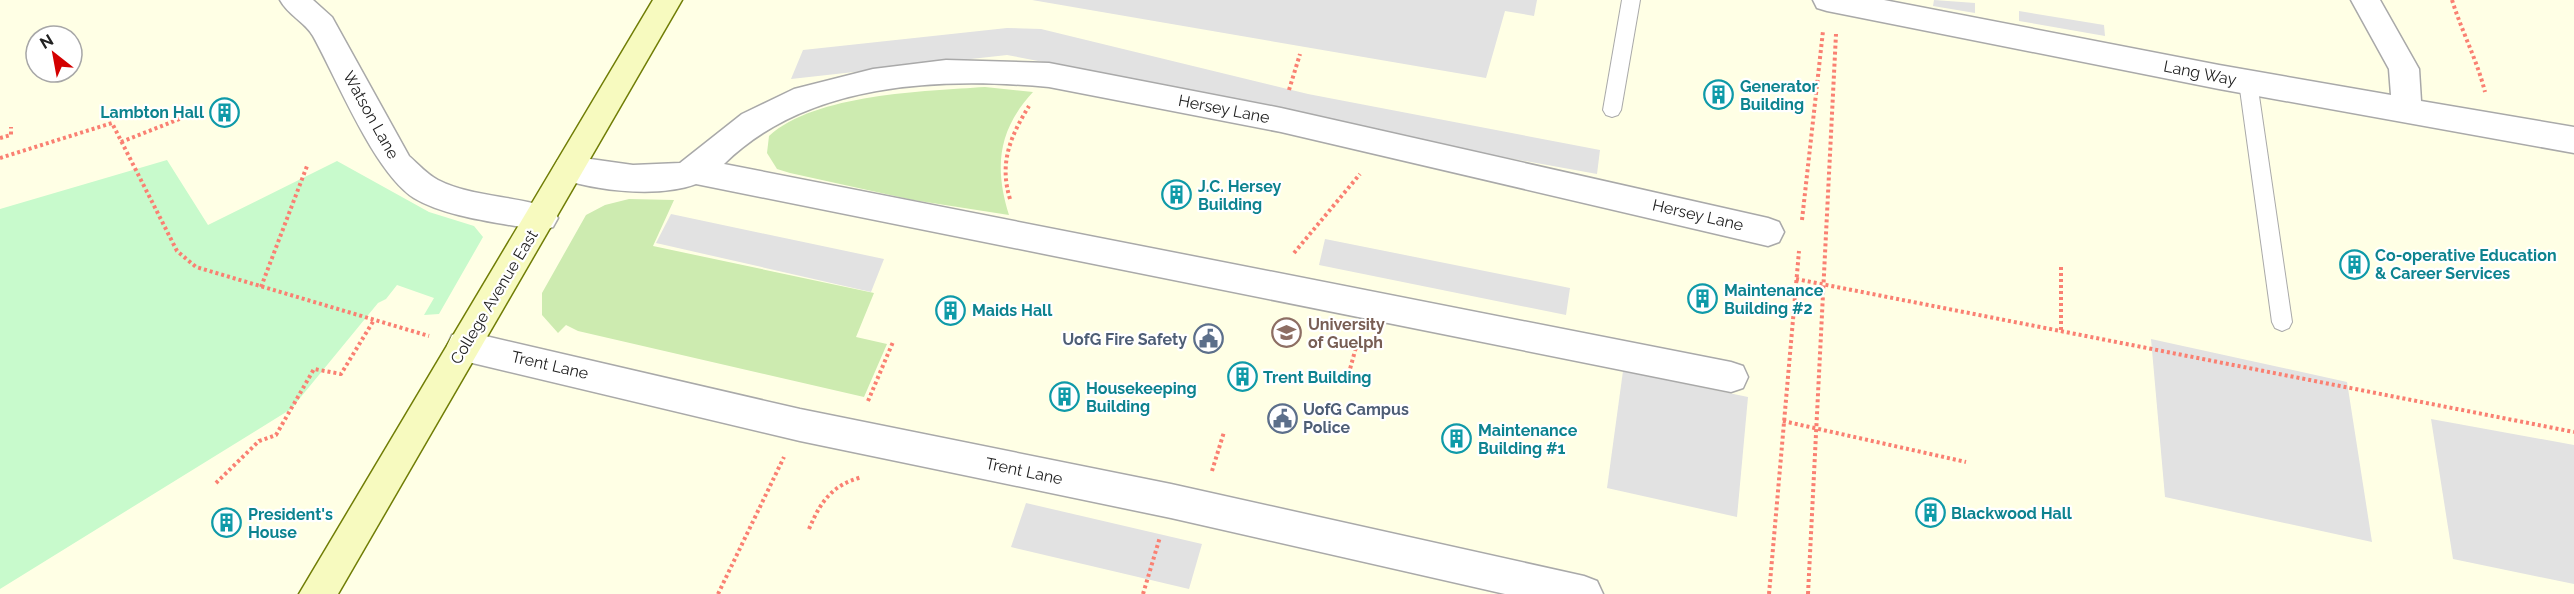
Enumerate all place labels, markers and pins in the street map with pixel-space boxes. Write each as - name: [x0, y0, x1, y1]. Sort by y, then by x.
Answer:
- place label: Generator Building: [1740, 77, 1818, 114]
- building icon: Generator Building: [1703, 79, 1735, 111]
- building icon: Lambton Hall: [209, 96, 241, 128]
- place label: Lambton Hall: [100, 103, 205, 122]
- place label: J.C. Hersey Building: [1198, 177, 1281, 214]
- building icon: J.C. Hersey Building: [1161, 179, 1193, 211]
- place label: Co-operative Education & Career Services: [2375, 246, 2557, 283]
- building icon: Co-operative Education & Career Services: [2338, 248, 2370, 280]
- place label: Maintenance Building #2: [1724, 281, 1824, 318]
- building icon: Maintenance Building #2: [1687, 283, 1719, 315]
- building icon: Maids Hall: [935, 294, 967, 326]
- place label: Maids Hall: [972, 301, 1053, 320]
- place label: University of Guelph: [1308, 315, 1385, 352]
- school or university icon: University of Guelph: [1271, 317, 1303, 349]
- public building icon: UofG Fire Safety: [1192, 323, 1224, 355]
- place label: UofG Fire Safety: [1062, 330, 1187, 349]
- building icon: Trent Building: [1226, 361, 1258, 393]
- place label: Trent Building: [1263, 368, 1371, 387]
- place label: Housekeeping Building: [1086, 379, 1197, 416]
- building icon: Housekeeping Building: [1049, 381, 1081, 413]
- place label: UofG Campus Police: [1303, 400, 1409, 437]
- public building icon: UofG Campus Police: [1266, 402, 1298, 434]
- place label: Maintenance Building #1: [1478, 421, 1578, 458]
- building icon: Maintenance Building #1: [1441, 423, 1473, 455]
- building icon: Blackwood Hall: [1914, 497, 1946, 529]
- place label: Blackwood Hall: [1951, 504, 2073, 523]
- place label: President's House: [248, 505, 333, 542]
- building icon: President's House: [211, 507, 243, 539]

